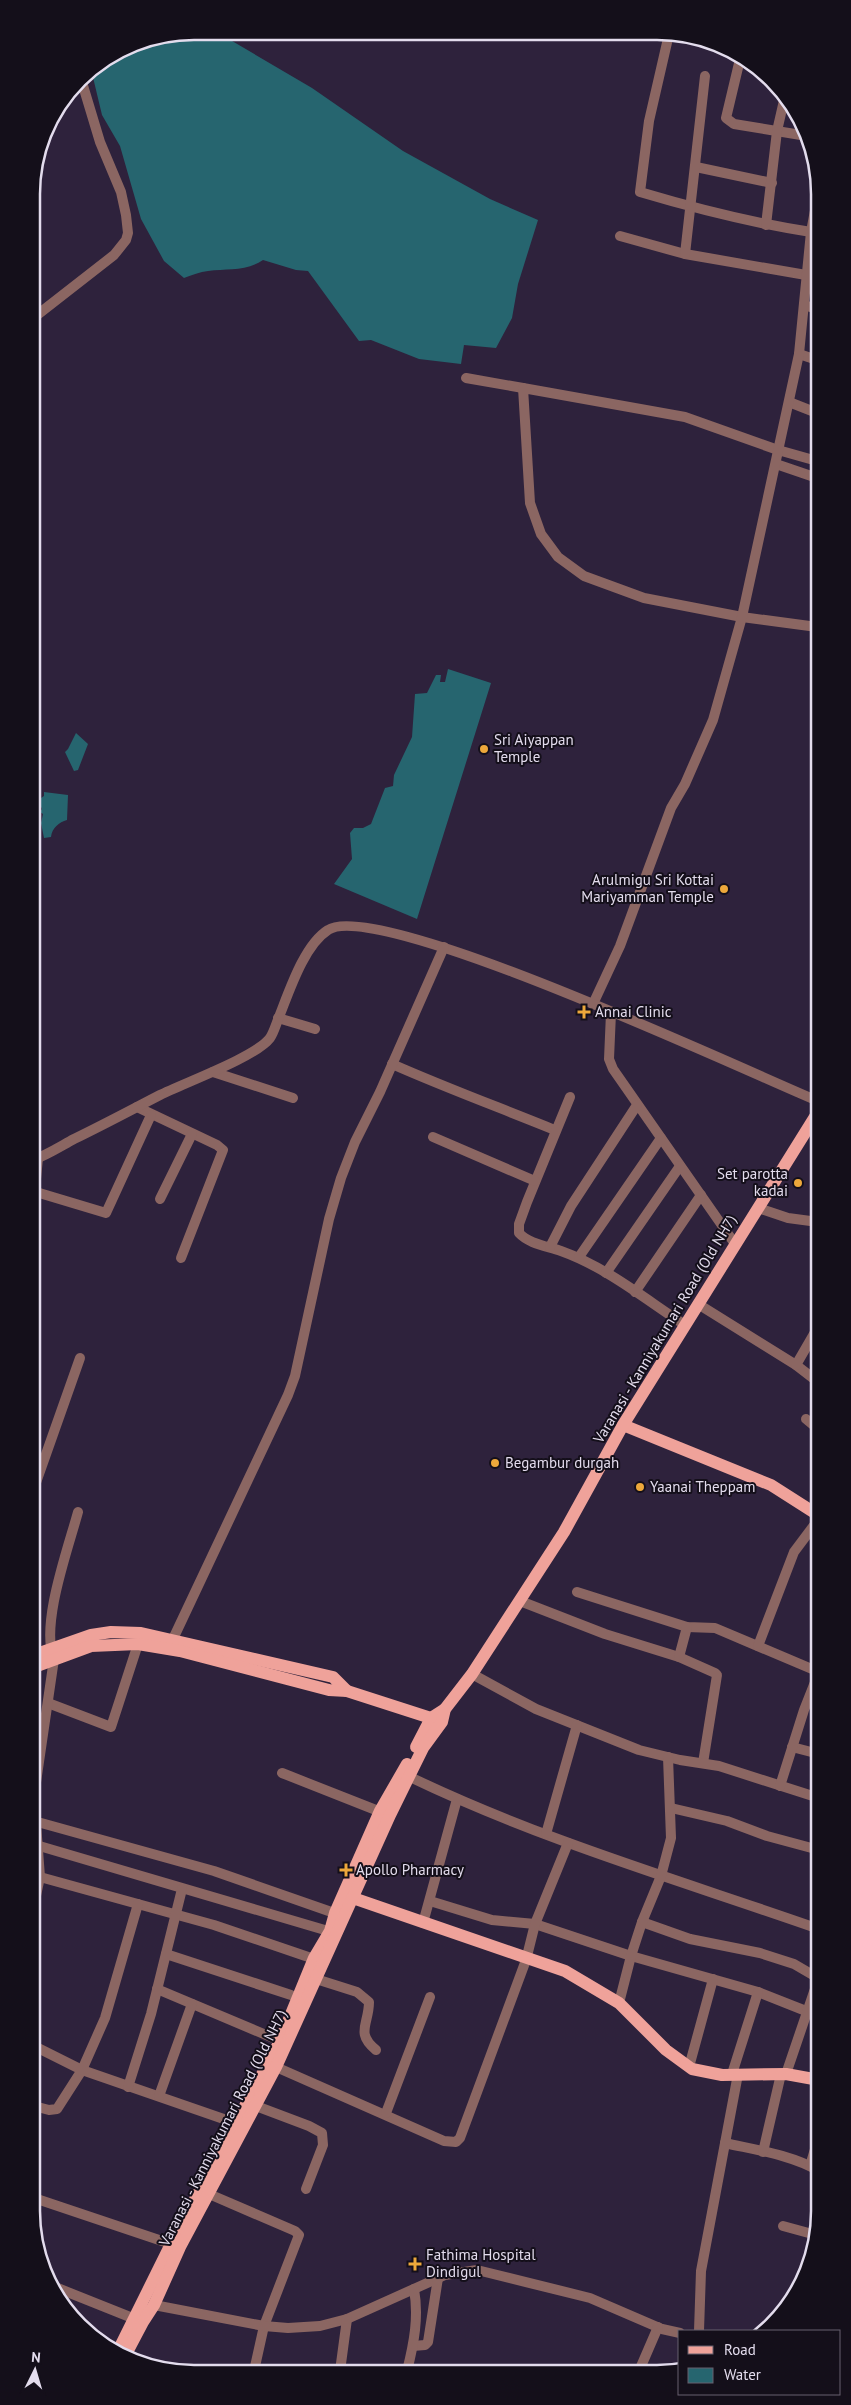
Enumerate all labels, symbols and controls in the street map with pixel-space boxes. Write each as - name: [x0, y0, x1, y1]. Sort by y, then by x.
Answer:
- place label: Sri Aiyappan Temple: [494, 730, 574, 766]
- marker: Sri Aiyappan Temple: [478, 743, 490, 755]
- place label: Arulmigu Sri Kottai Mariyamman Temple: [581, 870, 714, 906]
- marker: Arulmigu Sri Kottai Mariyamman Temple: [718, 883, 730, 895]
- place label: Annai Clinic: [595, 1002, 672, 1021]
- marker: Annai Clinic: [577, 1005, 591, 1019]
- place label: Set parotta kadai: [717, 1164, 788, 1200]
- marker: Set parotta kadai: [792, 1177, 804, 1189]
- street label: Varanasi - Kanniyakumari Road (Old NH7): [588, 1211, 740, 1447]
- place label: Begambur durgah: [505, 1453, 619, 1472]
- marker: Begambur durgah: [489, 1457, 501, 1469]
- place label: Yaanai Theppam: [650, 1477, 755, 1496]
- marker: Yaanai Theppam: [634, 1481, 646, 1493]
- place label: Apollo Pharmacy: [356, 1860, 464, 1879]
- marker: Apollo Pharmacy: [340, 1864, 352, 1876]
- street label: Varanasi - Kanniyakumari Road (Old NH7): [154, 2006, 291, 2250]
- place label: Fathima Hospital Dindigul: [426, 2245, 536, 2281]
- marker: Fathima Hospital Dindigul: [408, 2257, 422, 2271]
- legend: [678, 2330, 841, 2395]
- text: Road: [724, 2340, 756, 2359]
- north arrow: [10, 2345, 60, 2395]
- text: N: [31, 2348, 42, 2366]
- text: Water: [724, 2365, 761, 2384]

